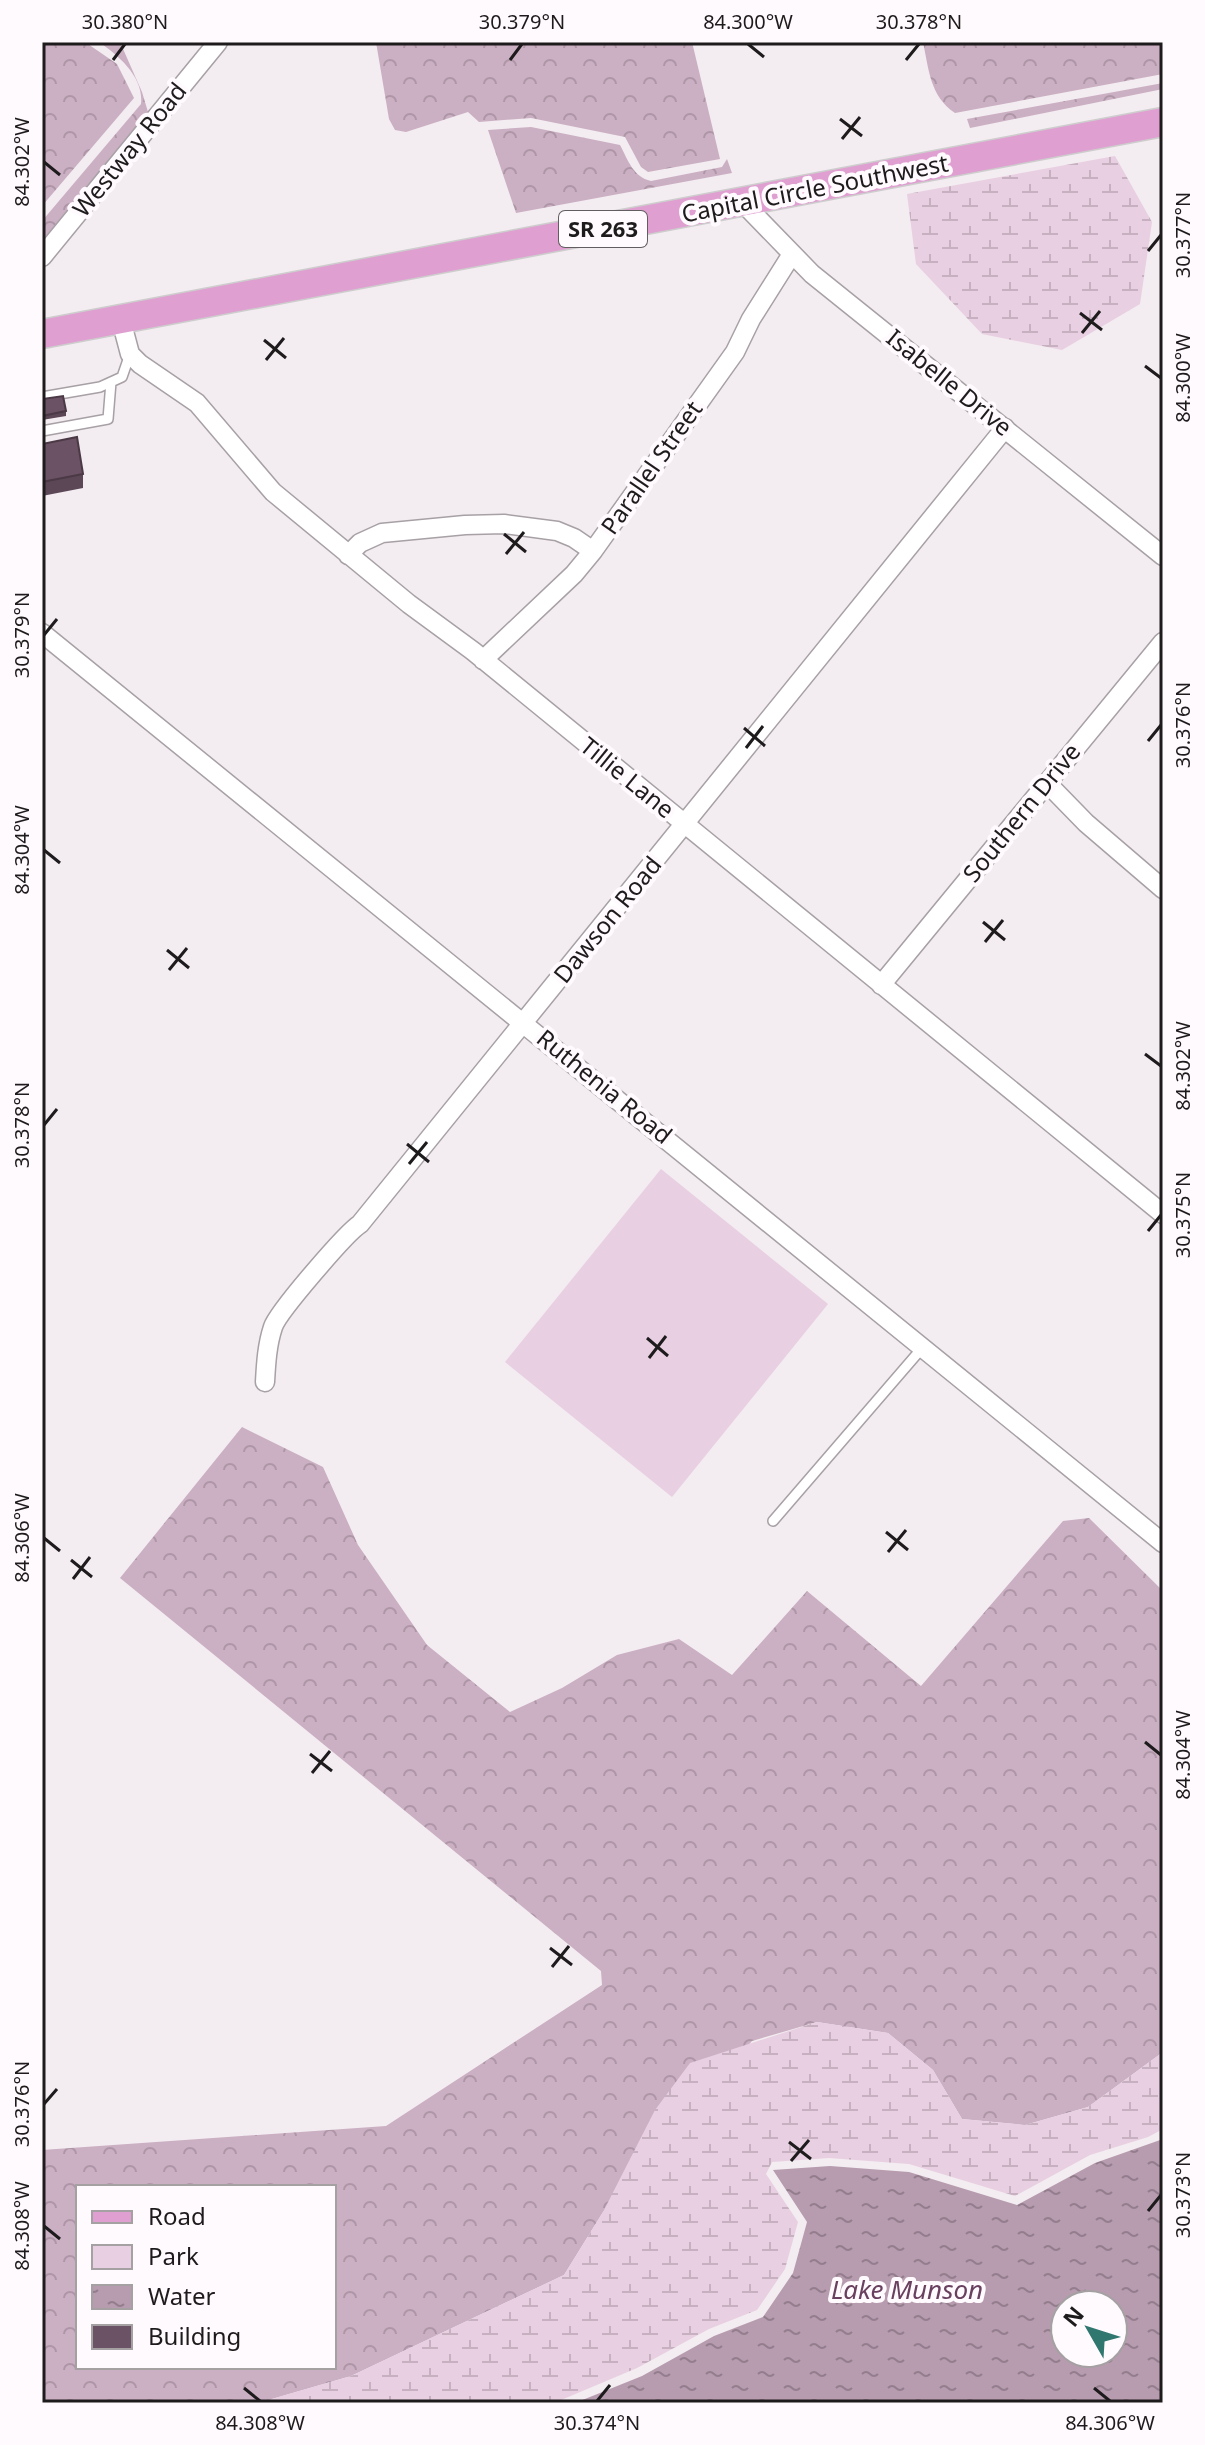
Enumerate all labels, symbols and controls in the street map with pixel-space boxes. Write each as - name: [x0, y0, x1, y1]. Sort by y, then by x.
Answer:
- text: 30.380°N: [82, 8, 168, 35]
- text: 30.379°N: [479, 8, 565, 35]
- text: 84.300°W: [703, 8, 793, 35]
- text: 30.378°N: [876, 8, 962, 35]
- street label: Westway Road: [64, 75, 193, 223]
- text: 84.302°W: [8, 117, 35, 207]
- street label: Capital Circle Southwest: [679, 145, 951, 230]
- text: 30.377°N: [1169, 192, 1196, 278]
- road number: SR 263: [559, 211, 647, 247]
- street label: Isabelle Drive: [880, 321, 1020, 443]
- text: 84.300°W: [1169, 333, 1196, 423]
- street label: Parallel Street: [592, 393, 709, 541]
- text: 30.379°N: [8, 592, 35, 678]
- text: 30.376°N: [1169, 682, 1196, 768]
- street label: Tillie Lane: [574, 729, 682, 825]
- street label: Southern Drive: [955, 736, 1087, 888]
- text: 84.304°W: [8, 805, 35, 895]
- street label: Dawson Road: [545, 849, 668, 990]
- street label: Ruthenia Road: [530, 1021, 680, 1151]
- text: 84.302°W: [1169, 1021, 1196, 1111]
- text: 30.378°N: [8, 1082, 35, 1168]
- text: 30.375°N: [1169, 1172, 1196, 1258]
- text: 84.306°W: [8, 1493, 35, 1583]
- text: 84.304°W: [1169, 1710, 1196, 1800]
- text: 30.376°N: [8, 2061, 35, 2147]
- text: 30.373°N: [1169, 2152, 1196, 2238]
- text: 84.308°W: [8, 2181, 35, 2271]
- legend: [76, 2185, 336, 2369]
- text: Road: [148, 2199, 206, 2232]
- text: Park: [148, 2239, 199, 2272]
- water label: Lake Munson: [831, 2271, 983, 2307]
- text: Water: [148, 2279, 216, 2312]
- north arrow: [1049, 2289, 1129, 2369]
- text: N: [1055, 2299, 1090, 2332]
- text: Building: [148, 2319, 241, 2352]
- text: 84.308°W: [215, 2409, 305, 2436]
- text: 30.374°N: [554, 2409, 640, 2436]
- text: 84.306°W: [1065, 2409, 1155, 2436]

